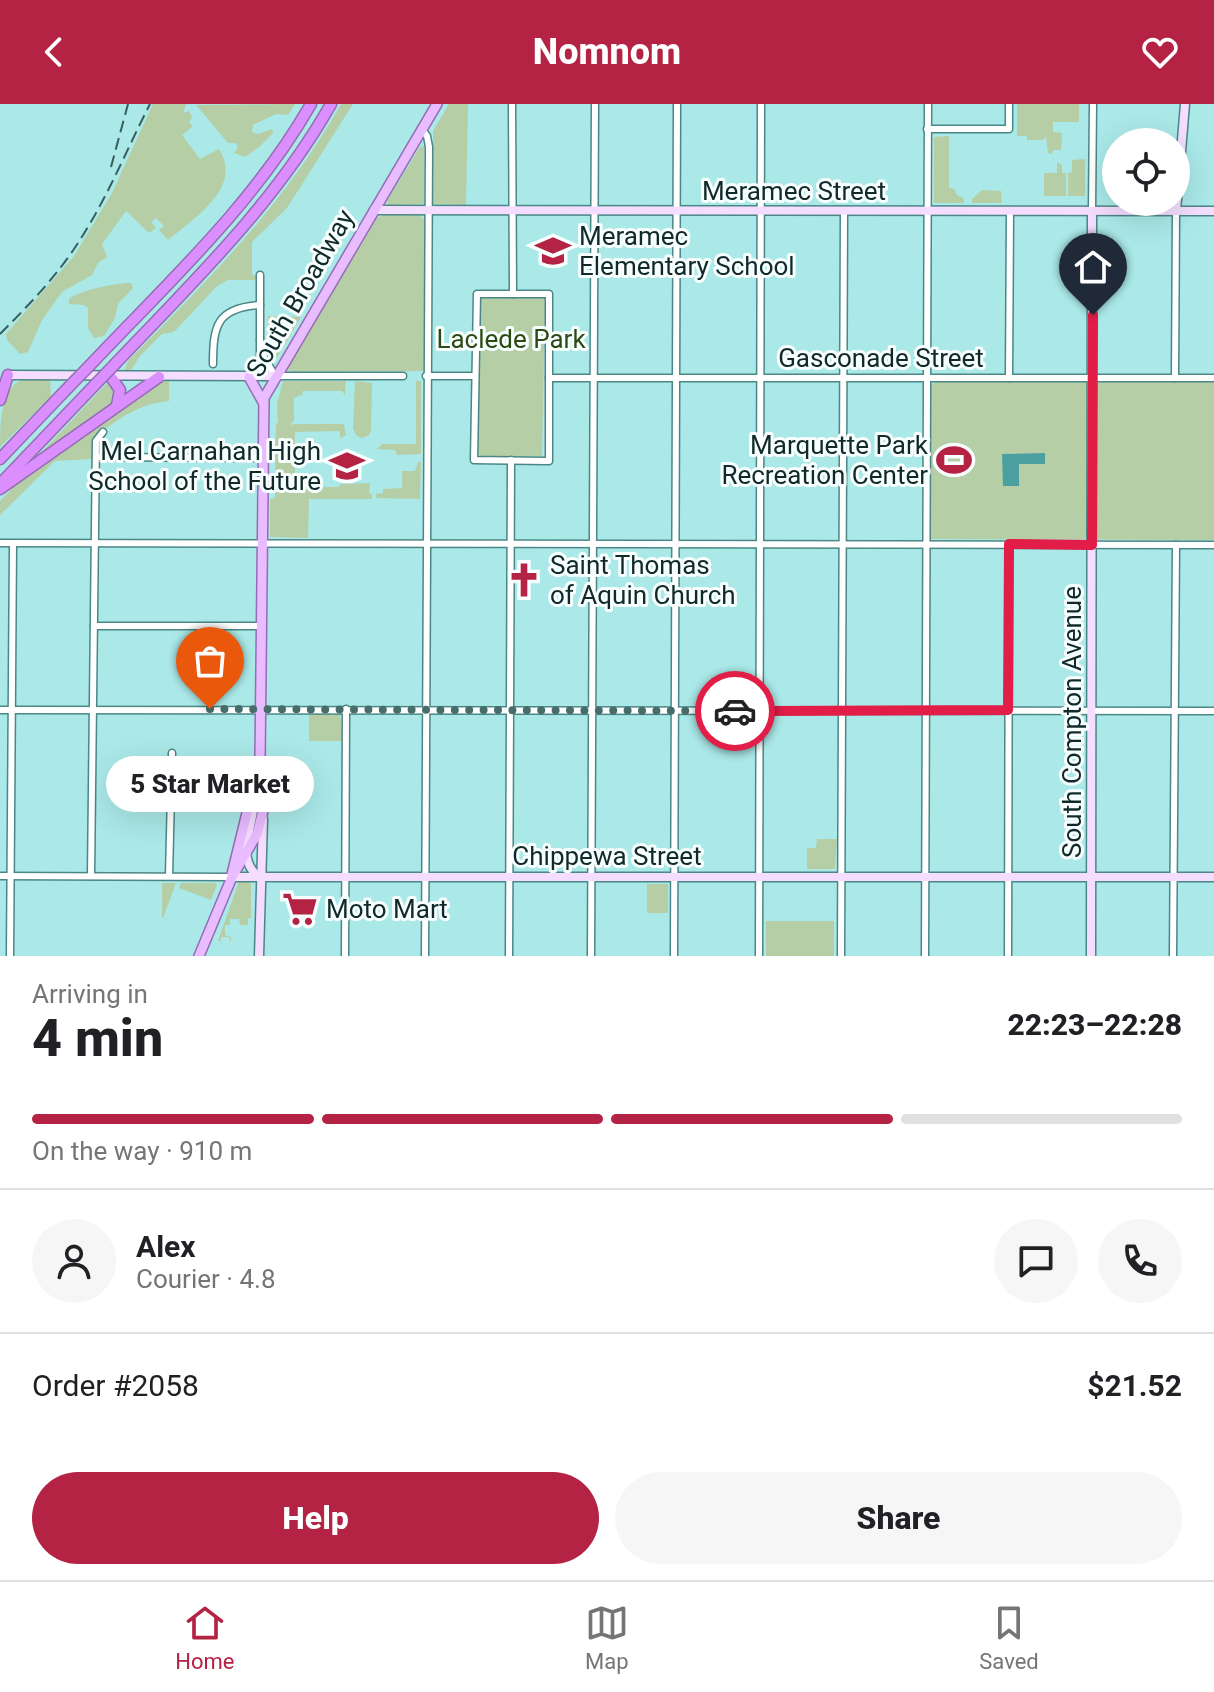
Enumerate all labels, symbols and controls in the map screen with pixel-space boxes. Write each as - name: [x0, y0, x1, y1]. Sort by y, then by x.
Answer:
- icon: back: [32, 30, 76, 74]
- icon: heart: [1138, 30, 1182, 74]
- text: Nomnom: [533, 31, 681, 73]
- map controls: [1102, 128, 1190, 216]
- button: locate: [1102, 128, 1190, 216]
- street label: Meramec Street: [702, 176, 886, 206]
- street label: South Broadway: [240, 204, 360, 382]
- place label: Meramec Elementary School: [579, 221, 795, 281]
- school or university icon: Meramec Elementary School: [534, 232, 572, 270]
- pin: [1059, 233, 1127, 315]
- icon: home: [1071, 245, 1115, 289]
- park label: Laclede Park: [436, 324, 586, 354]
- street label: Gasconade Street: [778, 343, 984, 373]
- place label: Marquette Park Recreation Center: [721, 430, 929, 490]
- place label: Mel Carnahan High School of the Future: [88, 436, 321, 496]
- sports icon: Marquette Park Recreation Center: [935, 441, 973, 479]
- school or university icon: Mel Carnahan High School of the Future: [328, 447, 366, 485]
- place label: Saint Thomas of Aquin Church: [550, 550, 736, 610]
- church icon: Saint Thomas of Aquin Church: [505, 561, 543, 599]
- street label: South Compton Avenue: [1057, 586, 1087, 858]
- pin: [176, 627, 244, 709]
- icon: bag: [188, 639, 232, 683]
- courier: [695, 671, 775, 751]
- icon: car: [713, 689, 757, 733]
- callout: 5 Star Market: [106, 757, 314, 813]
- text: 5 Star Market: [130, 769, 290, 799]
- street label: Chippewa Street: [512, 841, 702, 871]
- supermarket icon: Moto Mart: [281, 890, 319, 928]
- place label: Moto Mart: [326, 894, 448, 924]
- text: Arriving in: [32, 979, 148, 1009]
- text: 22:23–22:28: [1007, 1007, 1182, 1042]
- text: 4 min: [32, 1008, 163, 1069]
- text: On the way · 910 m: [32, 1136, 252, 1166]
- button: person: [32, 1219, 116, 1303]
- button: chat: [994, 1219, 1078, 1303]
- button: phone: [1098, 1219, 1182, 1303]
- text: Alex: [136, 1229, 196, 1264]
- text: Courier · 4.8: [136, 1264, 276, 1294]
- text: Order #2058: [32, 1368, 199, 1403]
- text: $21.52: [1087, 1368, 1182, 1403]
- button: Help: [32, 1472, 599, 1564]
- button: Share: [615, 1472, 1182, 1564]
- tab: Home: [175, 1601, 234, 1674]
- tab: Map: [585, 1601, 629, 1674]
- tab: Saved: [979, 1601, 1039, 1674]

